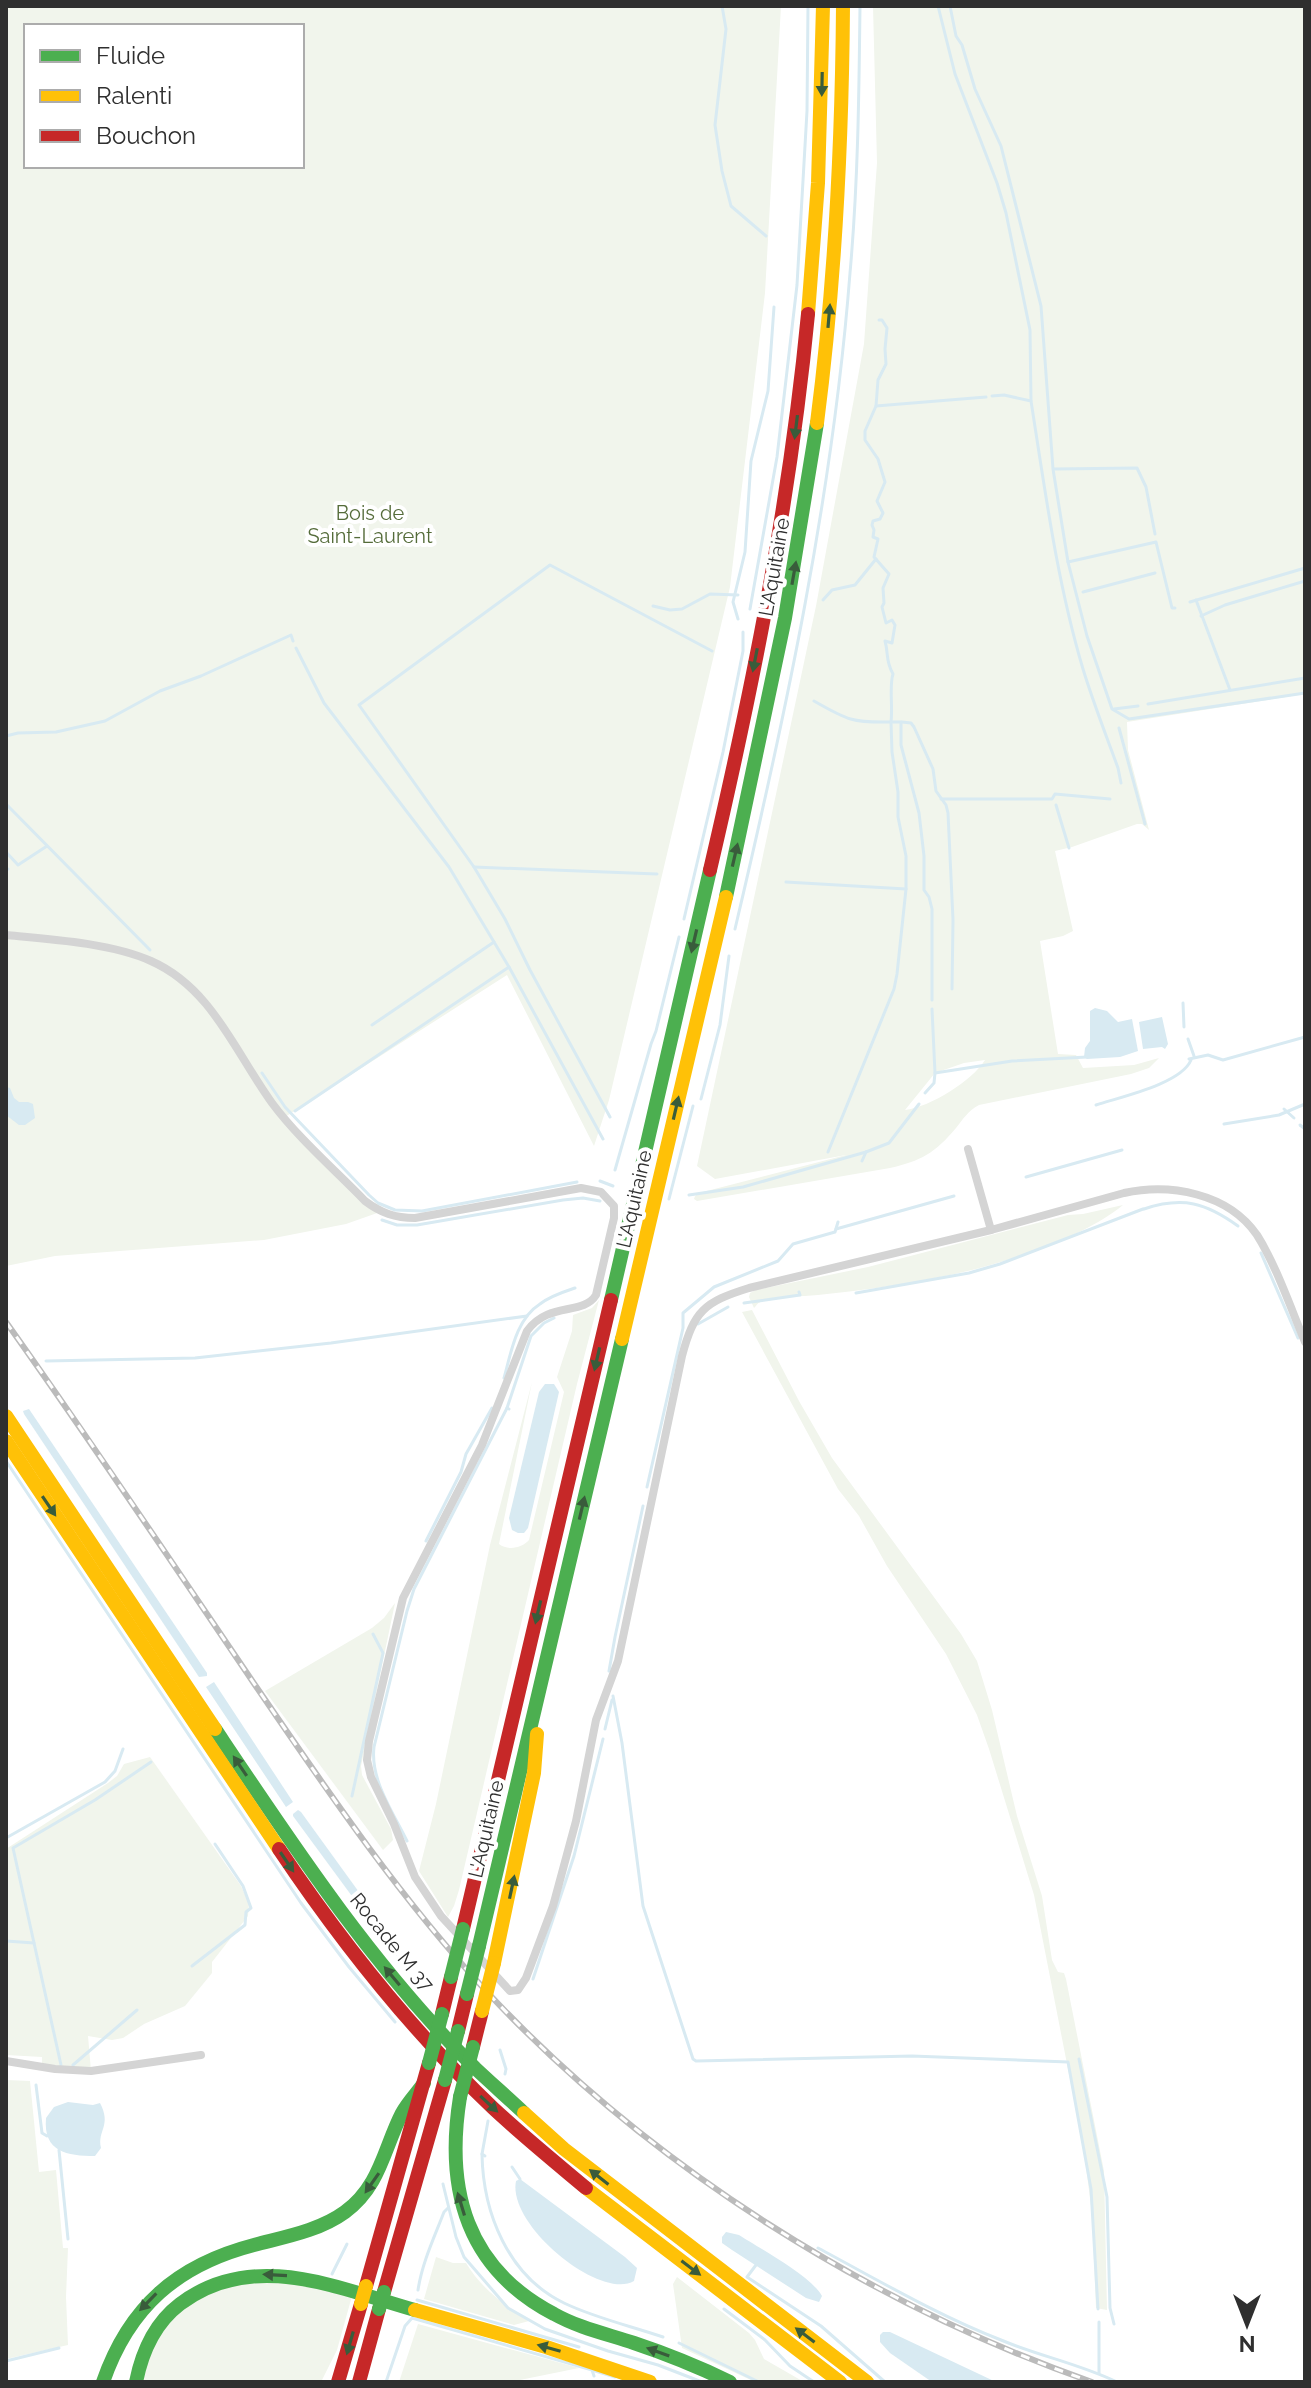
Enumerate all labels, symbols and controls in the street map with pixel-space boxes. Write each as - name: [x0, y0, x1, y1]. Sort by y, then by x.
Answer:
- legend: [24, 24, 304, 168]
- text: Fluide: [96, 41, 165, 70]
- one-way arrow: [816, 72, 828, 97]
- text: Ralenti: [96, 81, 172, 110]
- text: Bouchon: [96, 121, 196, 150]
- one-way arrow: [823, 303, 836, 328]
- one-way arrow: [789, 415, 802, 440]
- park label: Bois de Saint-Laurent: [307, 501, 433, 548]
- street label: L'Aquitaine: [754, 516, 794, 618]
- one-way arrow: [788, 560, 800, 585]
- one-way arrow: [748, 648, 761, 673]
- one-way arrow: [729, 842, 742, 867]
- one-way arrow: [687, 929, 700, 954]
- one-way arrow: [670, 1096, 683, 1121]
- street label: L'Aquitaine: [611, 1148, 657, 1250]
- one-way arrow: [591, 1346, 603, 1371]
- one-way arrow: [42, 1495, 56, 1517]
- one-way arrow: [576, 1496, 589, 1521]
- one-way arrow: [531, 1599, 544, 1624]
- one-way arrow: [233, 1755, 248, 1776]
- street label: L'Aquitaine: [463, 1778, 509, 1880]
- one-way arrow: [279, 1852, 294, 1873]
- one-way arrow: [506, 1874, 519, 1899]
- street label: Rocade M 37: [345, 1888, 439, 1996]
- one-way arrow: [384, 1967, 401, 1987]
- one-way arrow: [480, 2094, 499, 2112]
- one-way arrow: [589, 2169, 609, 2185]
- one-way arrow: [365, 2172, 380, 2193]
- one-way arrow: [454, 2192, 466, 2216]
- one-way arrow: [681, 2259, 701, 2275]
- one-way arrow: [262, 2269, 287, 2282]
- north arrow: [1207, 2284, 1287, 2364]
- one-way arrow: [140, 2292, 158, 2311]
- one-way arrow: [795, 2327, 815, 2343]
- one-way arrow: [343, 2330, 355, 2355]
- text: N: [1239, 2331, 1255, 2357]
- one-way arrow: [537, 2341, 561, 2354]
- one-way arrow: [646, 2345, 670, 2358]

